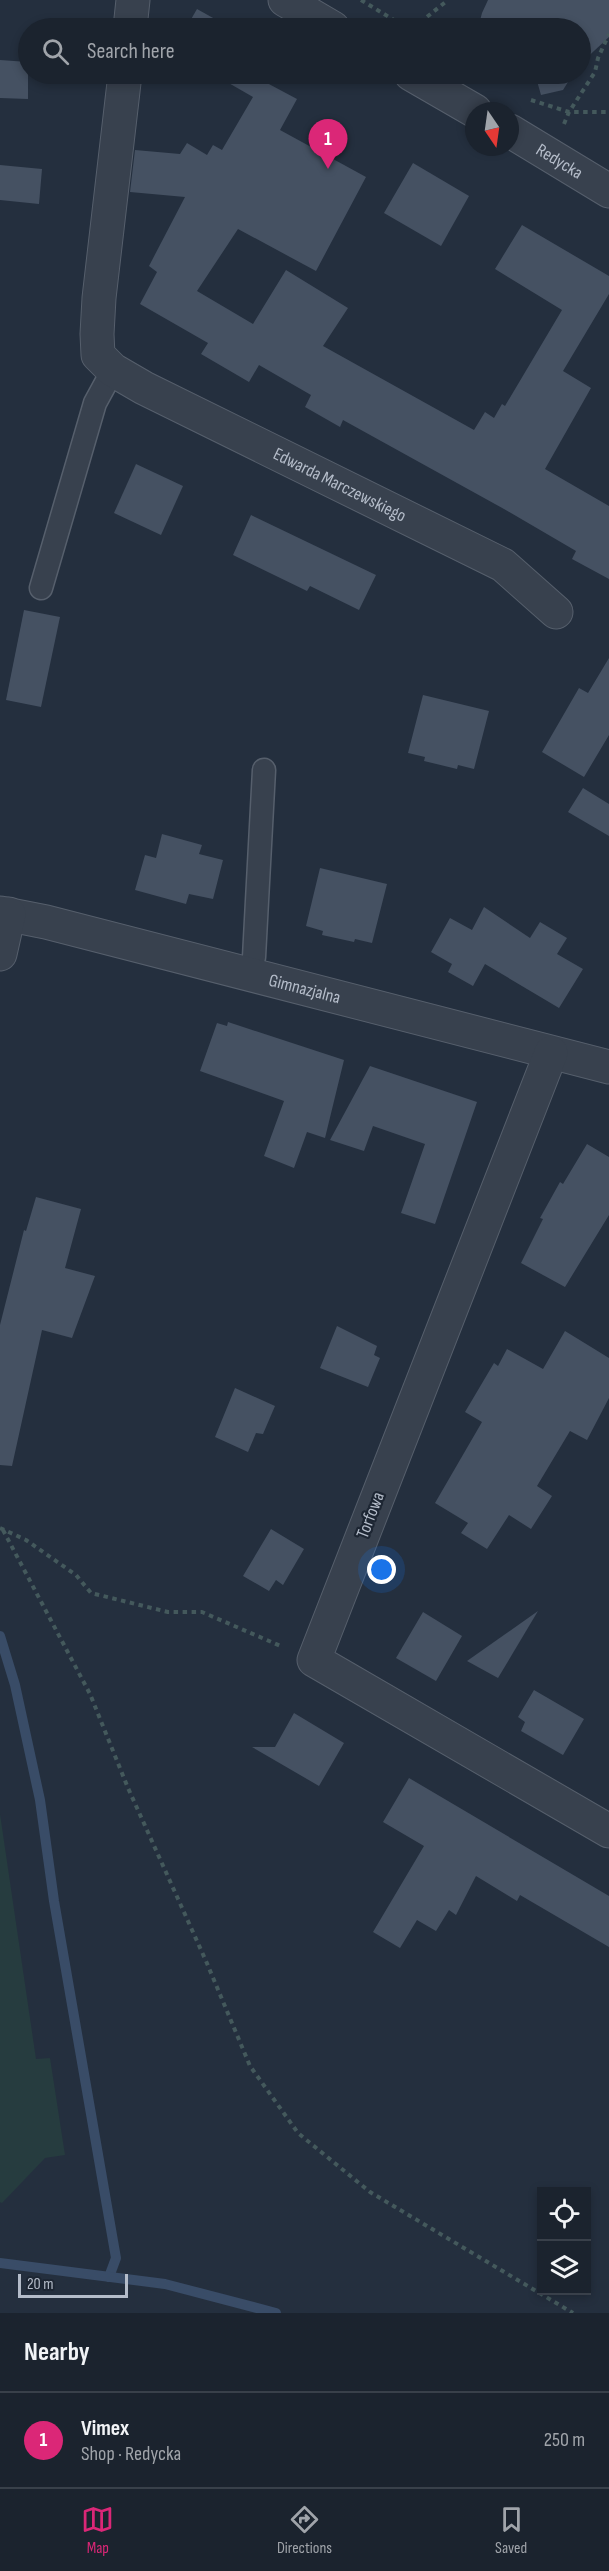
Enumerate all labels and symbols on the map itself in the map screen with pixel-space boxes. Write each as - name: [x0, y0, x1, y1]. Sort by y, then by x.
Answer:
- north arrow: [465, 102, 519, 156]
- pin: 1: [308, 120, 348, 169]
- street label: Redycka: [532, 139, 587, 184]
- street label: Edwarda Marczewskiego: [270, 443, 410, 527]
- street label: Gimnazjalna: [266, 970, 343, 1008]
- street label: Torfowa: [352, 1489, 389, 1541]
- your location: [367, 1555, 396, 1584]
- scale bar: [18, 2271, 128, 2298]

